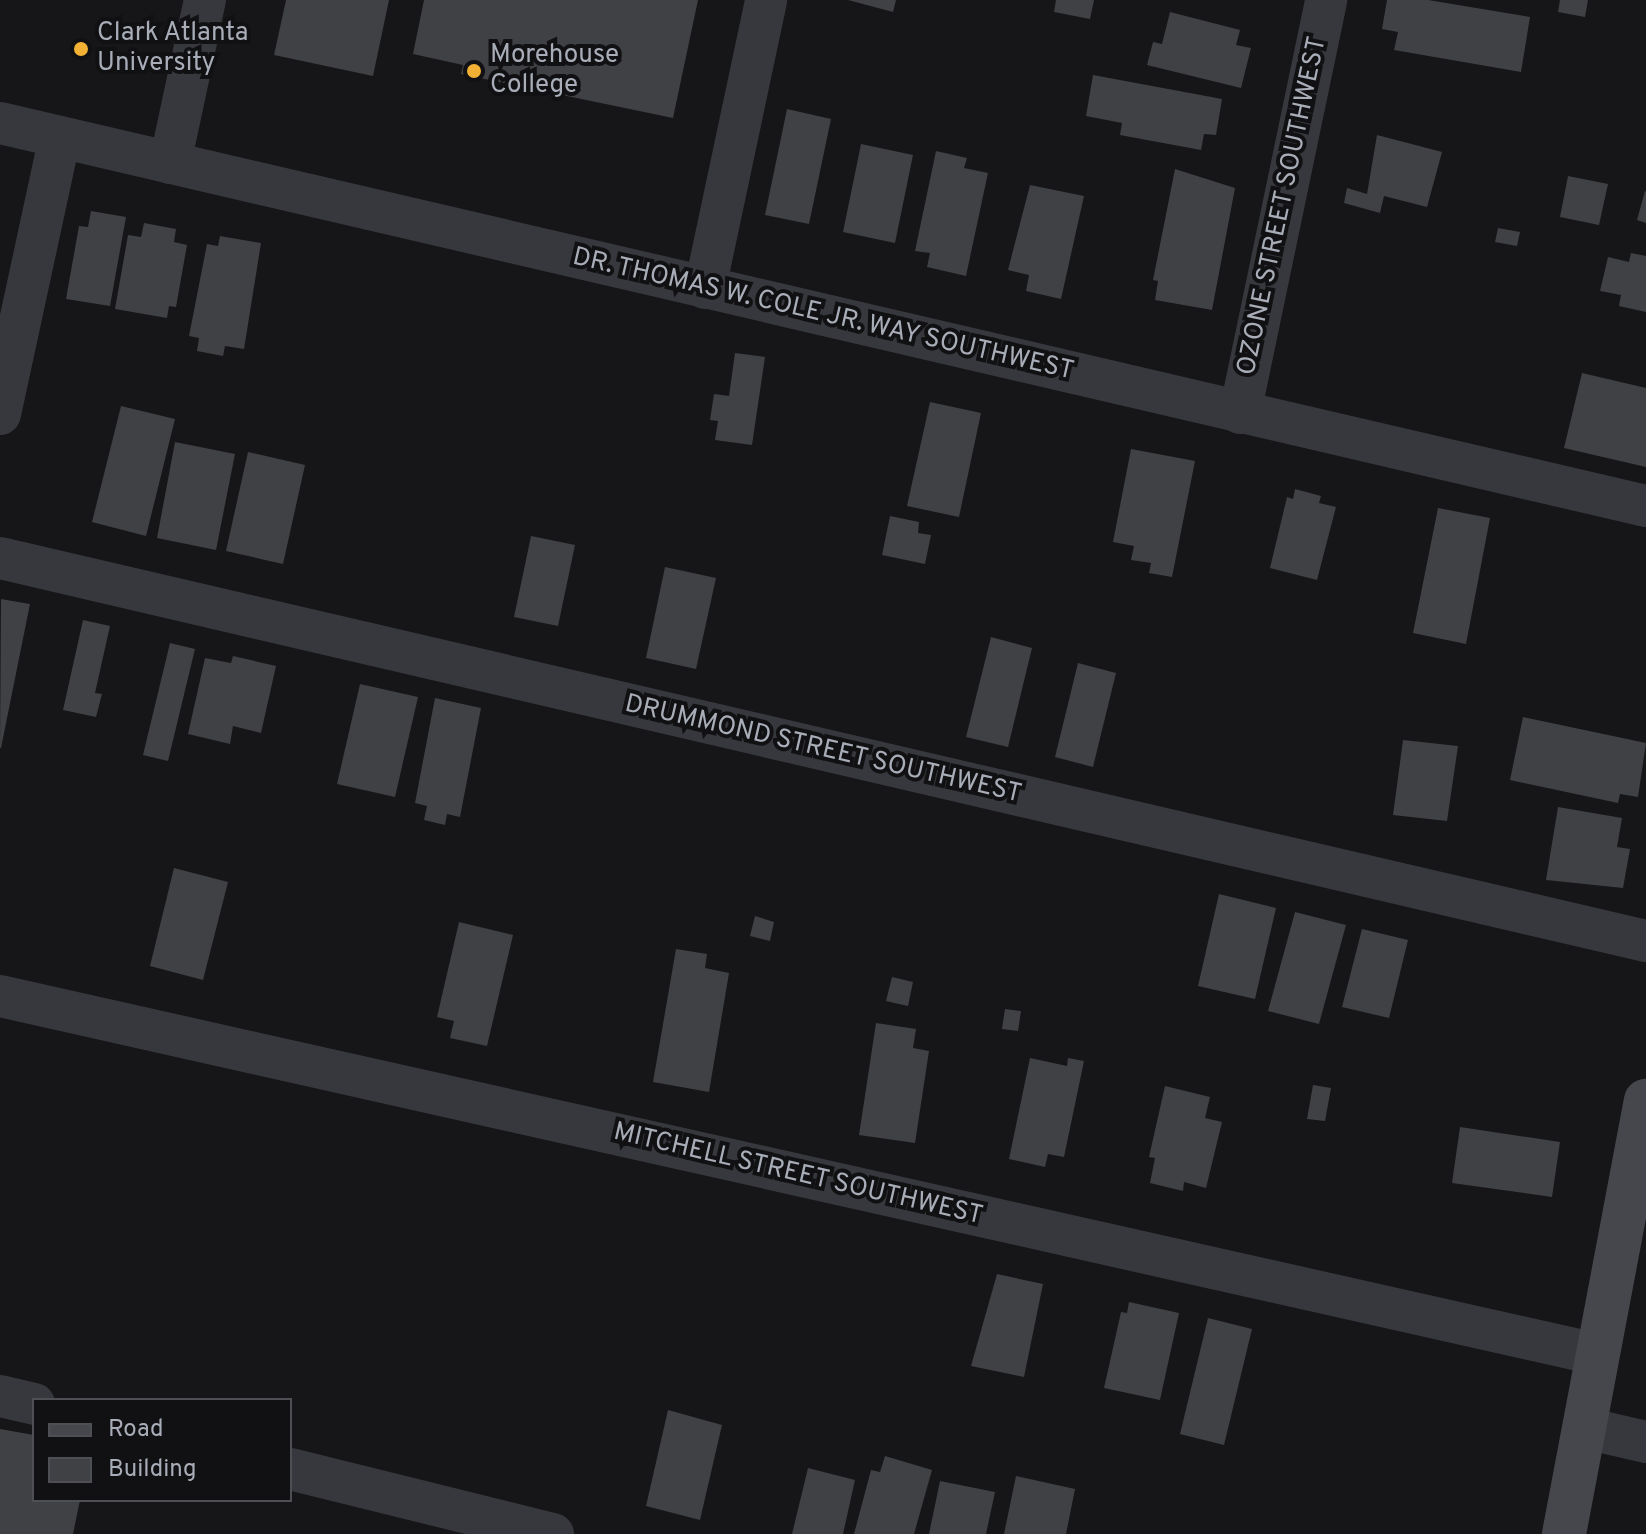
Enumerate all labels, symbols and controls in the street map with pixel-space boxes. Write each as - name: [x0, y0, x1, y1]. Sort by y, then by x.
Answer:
- place label: Clark Atlanta University: [97, 18, 249, 80]
- street label: OZONE STREET SOUTHWEST: [1232, 33, 1334, 379]
- marker: Clark Atlanta University: [72, 40, 90, 58]
- place label: Morehouse College: [490, 40, 619, 102]
- marker: Morehouse College: [465, 62, 483, 80]
- street label: DR. THOMAS W. COLE JR. WAY SOUTHWEST: [568, 242, 1078, 388]
- street label: DRUMMOND STREET SOUTHWEST: [621, 689, 1025, 811]
- street label: MITCHELL STREET SOUTHWEST: [610, 1117, 986, 1233]
- legend: [32, 1398, 292, 1502]
- text: Road: [108, 1415, 164, 1445]
- text: Building: [108, 1455, 197, 1485]

